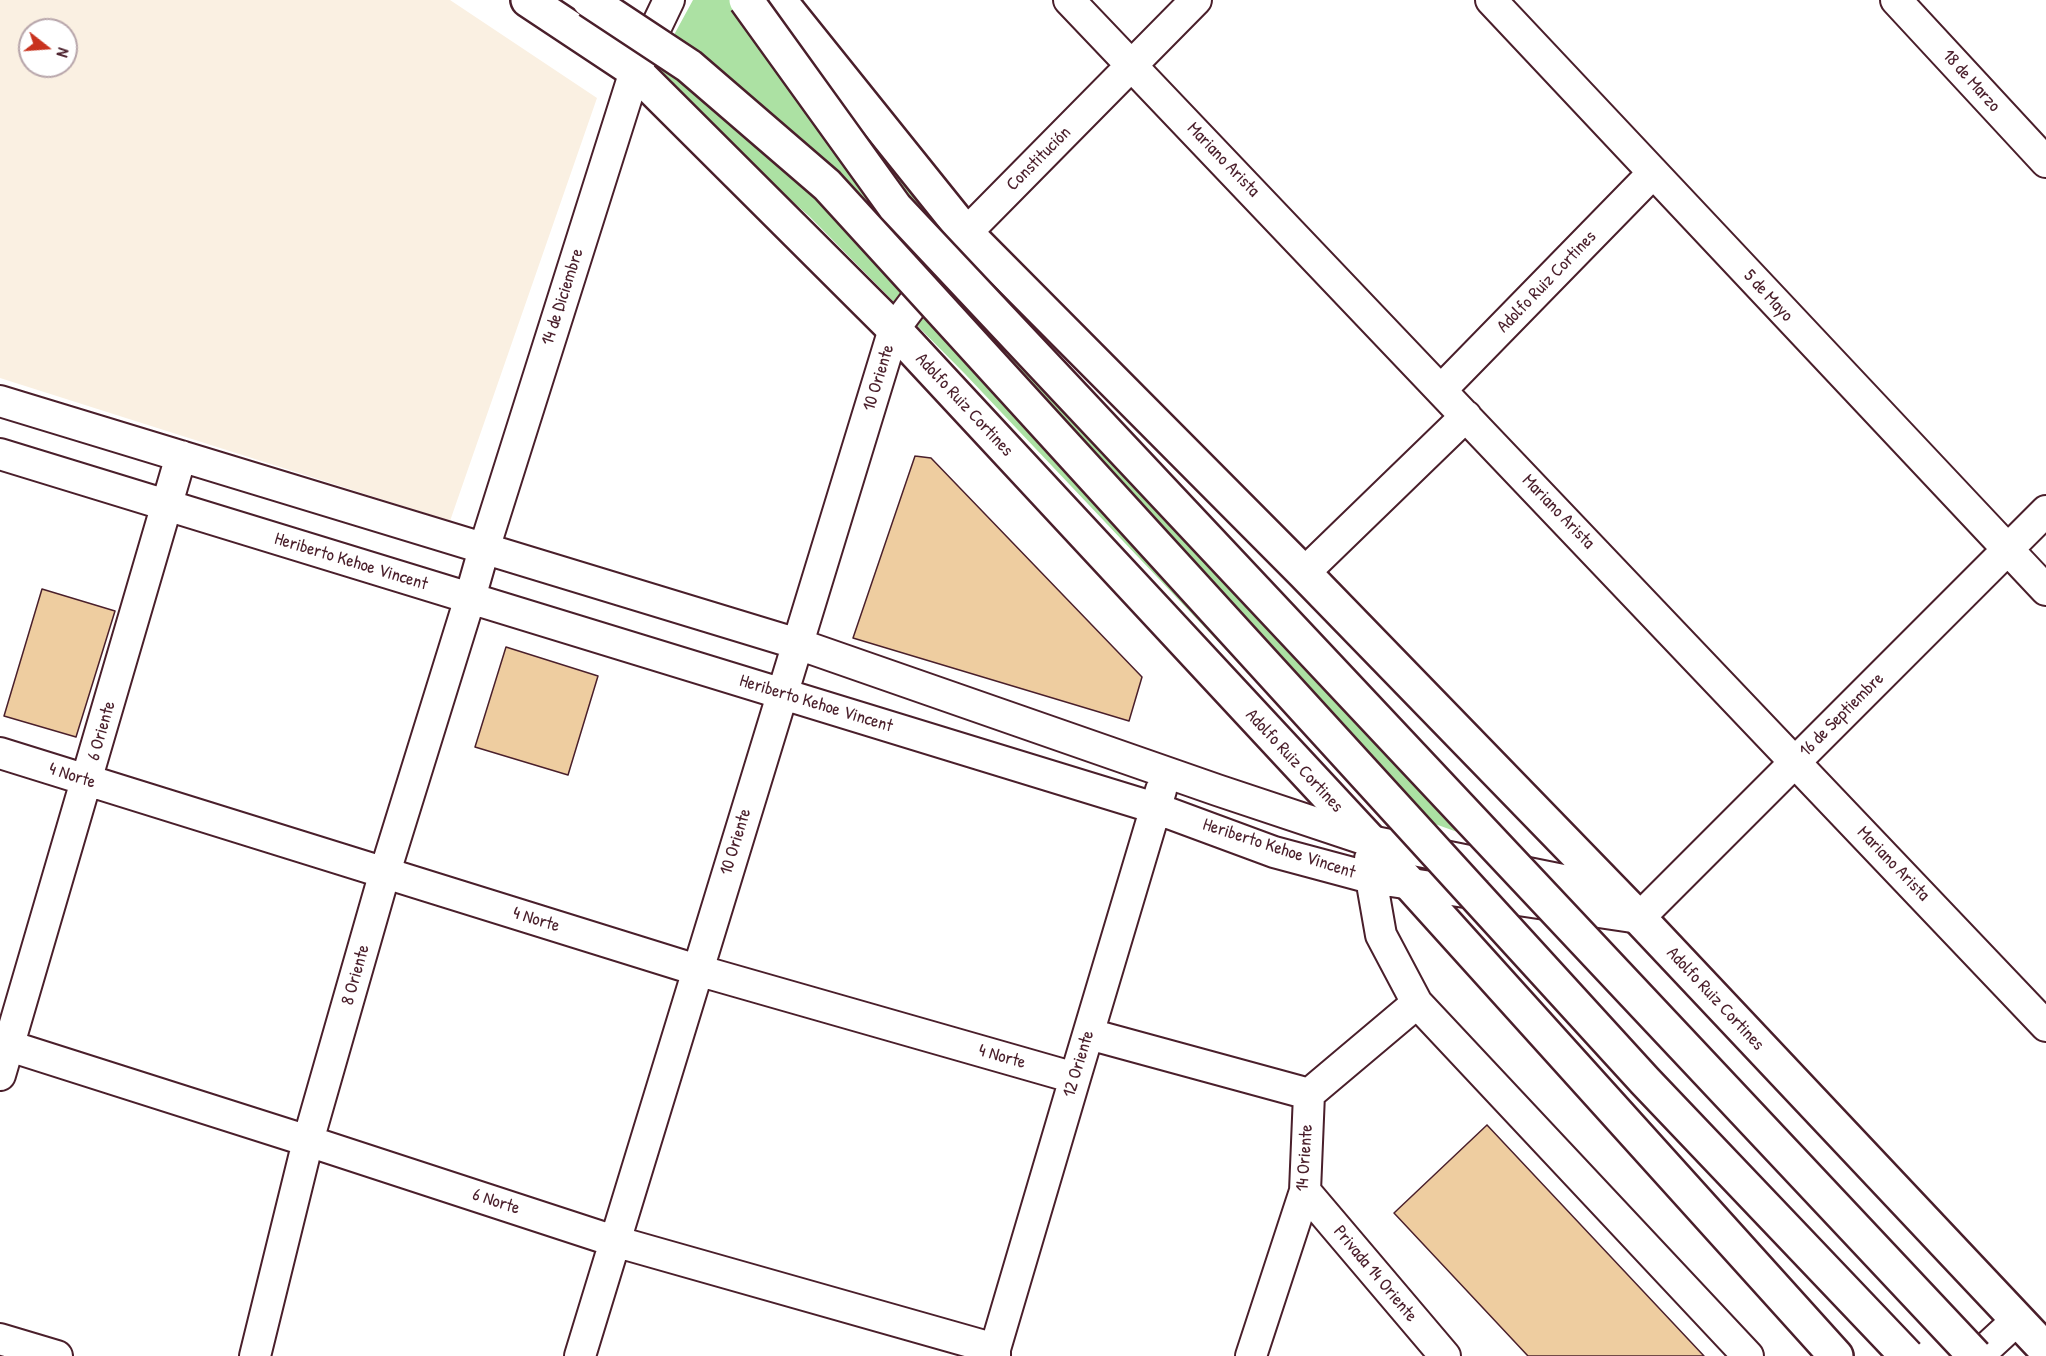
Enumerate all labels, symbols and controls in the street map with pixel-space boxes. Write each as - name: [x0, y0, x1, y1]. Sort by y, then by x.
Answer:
- north arrow: [18, 18, 78, 78]
- text: N: [52, 45, 75, 60]
- street label: 18 de Marzo: [1937, 45, 2005, 117]
- street label: Mariano Arista: [1182, 118, 1264, 202]
- street label: Constitución: [1002, 122, 1076, 196]
- street label: Adolfo Ruiz Cortines: [1493, 226, 1601, 338]
- street label: 14 de Diciembre: [537, 246, 589, 348]
- street label: 5 de Mayo: [1739, 266, 1797, 326]
- street label: 10 Oriente: [859, 342, 899, 414]
- street label: Adolfo Ruiz Cortines: [911, 349, 1017, 461]
- street label: Mariano Arista: [1517, 470, 1599, 554]
- street label: Heriberto Kehoe Vincent: [272, 528, 430, 596]
- street label: 16 de Septiembre: [1795, 668, 1889, 762]
- street label: Heriberto Kehoe Vincent: [737, 670, 895, 738]
- street label: 6 Oriente: [83, 699, 121, 763]
- street label: Adolfo Ruiz Cortines: [1241, 705, 1347, 817]
- street label: 4 Norte: [46, 758, 98, 794]
- street label: 10 Oriente: [716, 806, 756, 878]
- street label: Heriberto Kehoe Vincent: [1200, 814, 1358, 884]
- street label: Mariano Arista: [1852, 822, 1934, 906]
- street label: 4 Norte: [510, 903, 562, 937]
- street label: 8 Oriente: [337, 942, 375, 1008]
- street label: Adolfo Ruiz Cortines: [1662, 943, 1768, 1055]
- street label: 12 Oriente: [1059, 1028, 1099, 1100]
- street label: 4 Norte: [976, 1040, 1028, 1074]
- street label: 14 Oriente: [1292, 1124, 1318, 1192]
- street label: 6 Norte: [470, 1184, 522, 1220]
- street label: Privada 14 Oriente: [1328, 1221, 1422, 1327]

